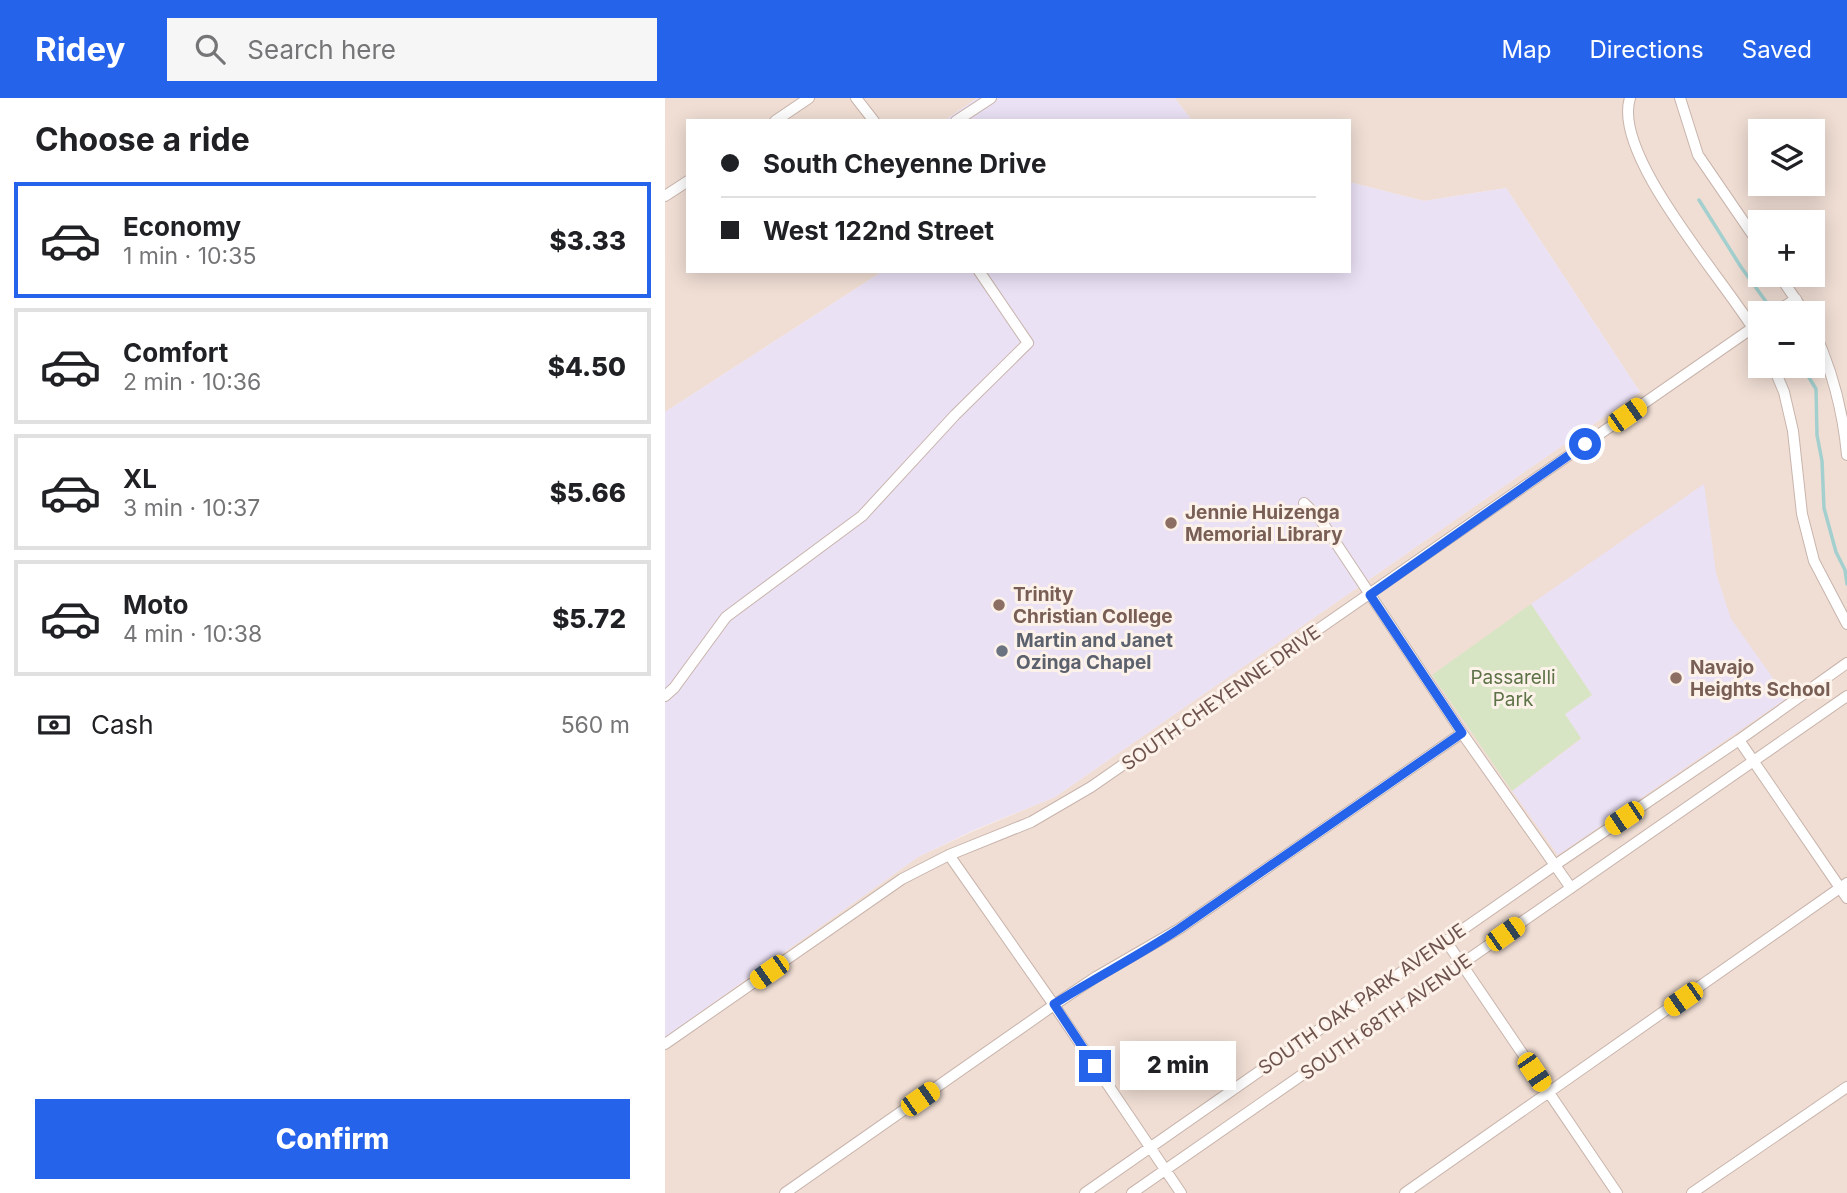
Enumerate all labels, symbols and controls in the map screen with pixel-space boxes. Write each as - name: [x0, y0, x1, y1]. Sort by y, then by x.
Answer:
- search box: [167, 18, 657, 81]
- text: Ridey: [35, 29, 125, 69]
- icon: search: [191, 30, 229, 68]
- text: Search here: [247, 34, 396, 65]
- text: Map: [1502, 35, 1551, 64]
- text: Directions: [1589, 35, 1704, 64]
- text: Saved: [1742, 35, 1812, 64]
- map controls: [1748, 119, 1825, 378]
- button: layers: [1748, 119, 1825, 196]
- text: Choose a ride: [35, 120, 250, 159]
- text: South Cheyenne Drive: [763, 148, 1046, 179]
- icon: car: [39, 209, 102, 272]
- button: +: [1748, 210, 1825, 287]
- text: Economy: [123, 211, 241, 242]
- text: West 122nd Street: [763, 215, 994, 246]
- text: $3.33: [550, 225, 626, 256]
- text: 1 min · 10:35: [123, 242, 256, 270]
- button: −: [1748, 301, 1825, 378]
- icon: car: [39, 335, 102, 398]
- text: Comfort: [123, 337, 228, 368]
- text: $4.50: [548, 351, 626, 382]
- text: 2 min · 10:36: [123, 368, 261, 396]
- car: [1604, 394, 1651, 436]
- route start: [1569, 428, 1601, 460]
- icon: car: [39, 461, 102, 524]
- text: XL: [123, 463, 157, 494]
- text: $5.66: [550, 477, 626, 508]
- text: 3 min · 10:37: [123, 494, 260, 522]
- place label: Jennie Huizenga Memorial Library: [1185, 501, 1343, 546]
- marker: Jennie Huizenga Memorial Library: [1163, 515, 1179, 531]
- place label: Trinity Christian College: [1013, 583, 1173, 628]
- icon: car: [39, 587, 102, 650]
- text: Moto: [123, 589, 188, 620]
- marker: Trinity Christian College: [991, 597, 1007, 613]
- text: $5.72: [552, 603, 626, 634]
- text: 4 min · 10:38: [123, 620, 262, 648]
- street label: SOUTH CHEYENNE DRIVE: [1117, 621, 1325, 775]
- place label: Martin and Janet Ozinga Chapel: [1016, 629, 1173, 674]
- marker: Martin and Janet Ozinga Chapel: [994, 643, 1010, 659]
- place label: Navajo Heights School: [1690, 656, 1830, 701]
- park label: Passarelli Park: [1470, 666, 1556, 711]
- marker: Navajo Heights School: [1668, 670, 1684, 686]
- icon: cash: [35, 706, 73, 744]
- text: Cash: [91, 709, 154, 740]
- text: 560 m: [561, 711, 630, 739]
- car: [1601, 798, 1648, 838]
- car: [1482, 913, 1529, 955]
- street label: SOUTH OAK PARK AVENUE: [1254, 918, 1470, 1080]
- street label: SOUTH 68TH AVENUE: [1296, 949, 1476, 1085]
- car: [746, 951, 793, 993]
- car: [1660, 978, 1707, 1020]
- callout: 2 min: [1119, 1042, 1235, 1090]
- car: [1514, 1049, 1555, 1095]
- route end: [1079, 1050, 1111, 1082]
- text: 2 min: [1147, 1051, 1209, 1079]
- car: [897, 1078, 944, 1120]
- button: Confirm: [35, 1099, 630, 1179]

